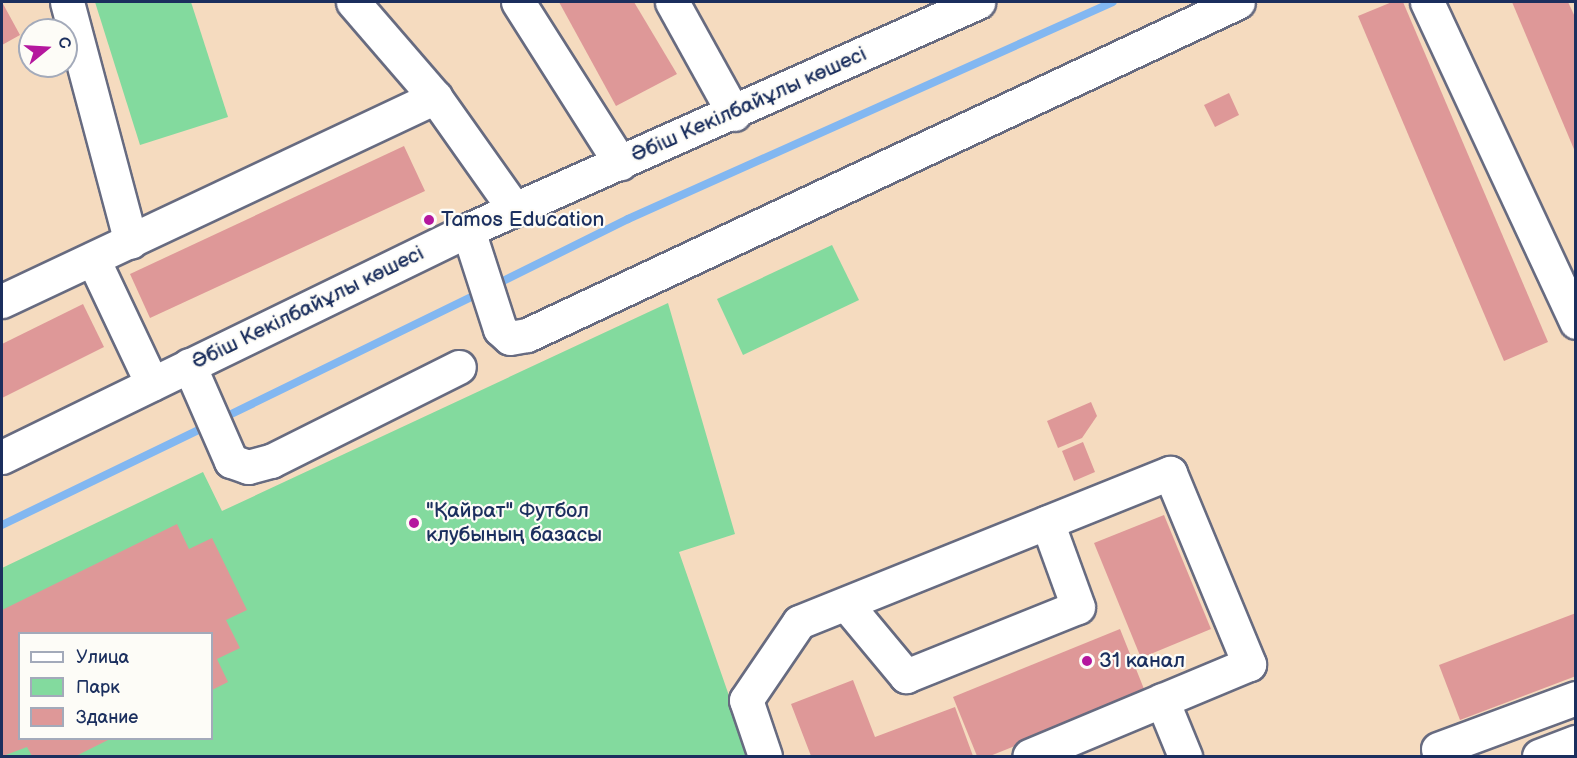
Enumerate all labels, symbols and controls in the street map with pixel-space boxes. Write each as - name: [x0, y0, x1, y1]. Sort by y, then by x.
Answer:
- north arrow: [18, 18, 78, 78]
- text: С: [53, 35, 74, 51]
- street label: Әбіш Кекілбайұлы көшесі: [627, 42, 871, 168]
- place label: Tamos Education: [441, 207, 604, 233]
- marker: Tamos Education: [422, 213, 436, 227]
- street label: Әбіш Кекілбайұлы көшесі: [188, 241, 428, 375]
- place label: "Қайрат" Футбол клубының базасы: [426, 498, 602, 548]
- marker: "Қайрат" Футбол клубының базасы: [407, 516, 421, 530]
- legend: [18, 632, 213, 740]
- text: Улица: [76, 647, 129, 668]
- place label: 31 канал: [1099, 648, 1185, 674]
- marker: 31 канал: [1080, 654, 1094, 668]
- text: Парк: [76, 677, 120, 698]
- text: Здание: [76, 707, 138, 728]

